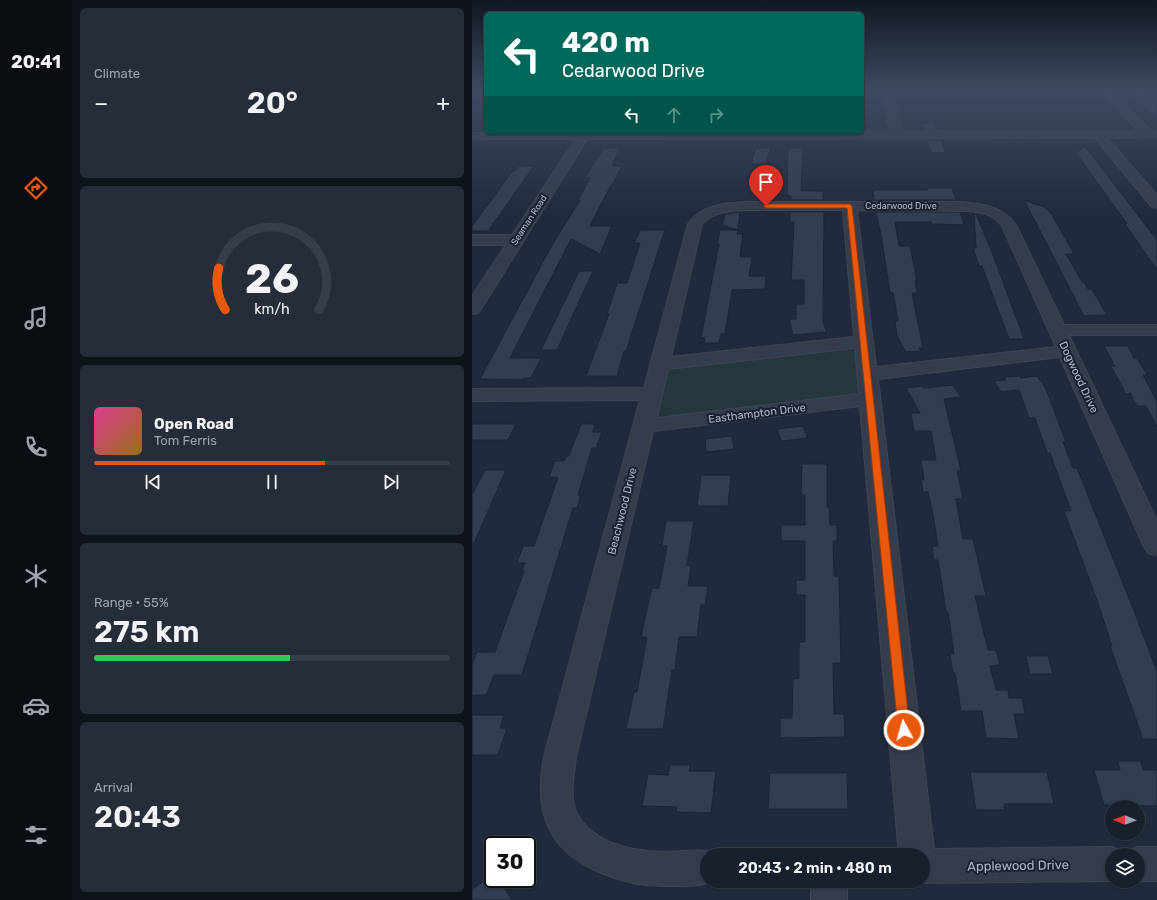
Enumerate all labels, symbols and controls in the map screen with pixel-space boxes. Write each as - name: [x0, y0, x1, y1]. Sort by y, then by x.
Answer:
- text: 420 m: [562, 26, 650, 59]
- icon: left: [496, 28, 548, 80]
- text: 20:41: [11, 51, 61, 73]
- text: Cedarwood Drive: [562, 60, 705, 82]
- text: Climate: [94, 66, 140, 81]
- text: 20°: [247, 85, 298, 121]
- text: −: [94, 90, 108, 117]
- text: +: [436, 90, 450, 117]
- icon: left: [621, 104, 643, 126]
- icon: ahead: [663, 104, 685, 126]
- icon: right: [705, 104, 727, 126]
- pin: [749, 165, 783, 206]
- icon: arrive: [755, 171, 777, 193]
- icon: directions: [22, 174, 50, 202]
- street label: Seaman Road: [509, 193, 549, 247]
- street label: Cedarwood Drive: [865, 201, 937, 211]
- text: 26: [245, 253, 299, 302]
- text: km/h: [254, 300, 290, 317]
- icon: music: [22, 304, 50, 332]
- street label: Dogwood Drive: [1056, 339, 1101, 415]
- street label: Easthampton Drive: [708, 401, 807, 426]
- text: Open Road: [154, 415, 234, 433]
- icon: phone: [22, 433, 50, 461]
- text: Tom Ferris: [154, 433, 217, 448]
- street label: Beachwood Drive: [605, 466, 640, 556]
- icon: previous: [142, 471, 164, 493]
- icon: pause: [261, 471, 283, 493]
- icon: next: [380, 471, 402, 493]
- icon: climate: [22, 562, 50, 590]
- text: Range · 55%: [94, 595, 169, 610]
- text: 275 km: [94, 614, 200, 650]
- icon: car: [22, 692, 50, 720]
- position arrow: [883, 709, 925, 751]
- text: Arrival: [94, 780, 133, 795]
- text: 20:43: [94, 799, 181, 835]
- north arrow: [1105, 800, 1145, 840]
- map controls: [1105, 800, 1145, 888]
- icon: filters: [22, 821, 50, 849]
- speed limit sign: 30: [484, 836, 536, 888]
- button: layers: [1105, 848, 1145, 888]
- street label: Applewood Drive: [967, 857, 1069, 874]
- text: 20:43 · 2 min · 480 m: [738, 859, 892, 877]

